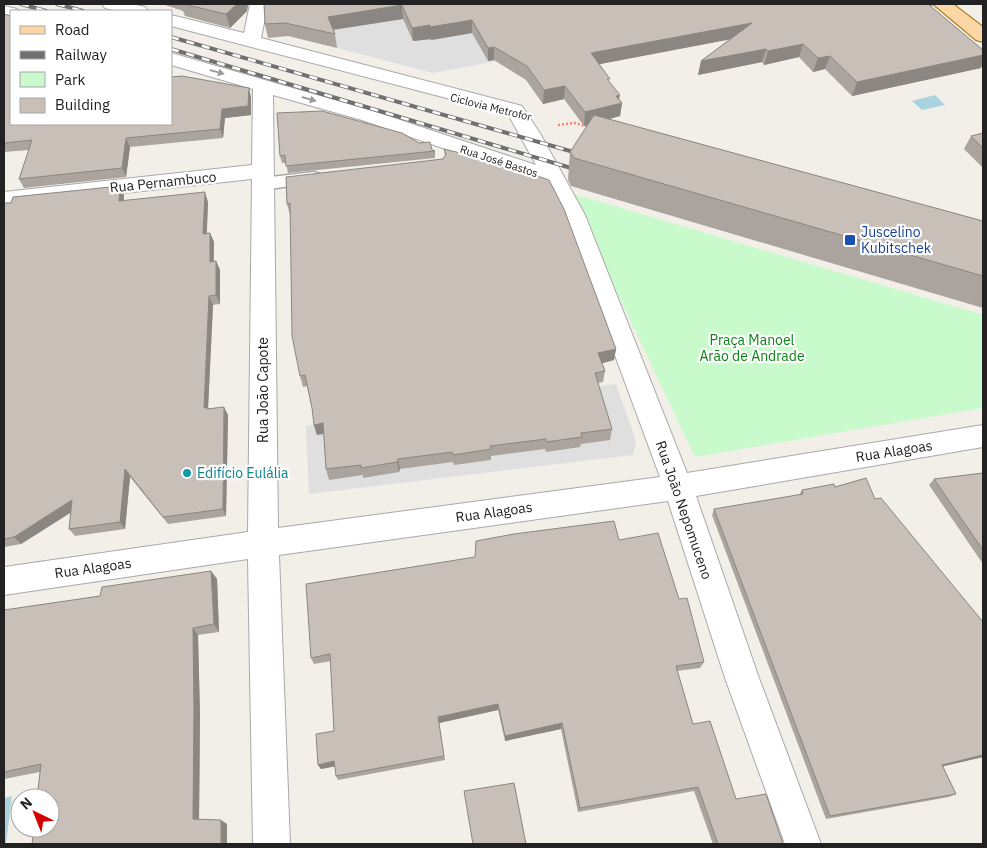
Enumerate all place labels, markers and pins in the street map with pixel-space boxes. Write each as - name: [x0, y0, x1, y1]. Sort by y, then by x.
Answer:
- place label: Juscelino Kubitschek: [861, 223, 932, 257]
- marker: Juscelino Kubitschek: [843, 233, 857, 247]
- place label: Edifício Eulália: [197, 464, 289, 482]
- marker: Edifício Eulália: [181, 467, 193, 479]

